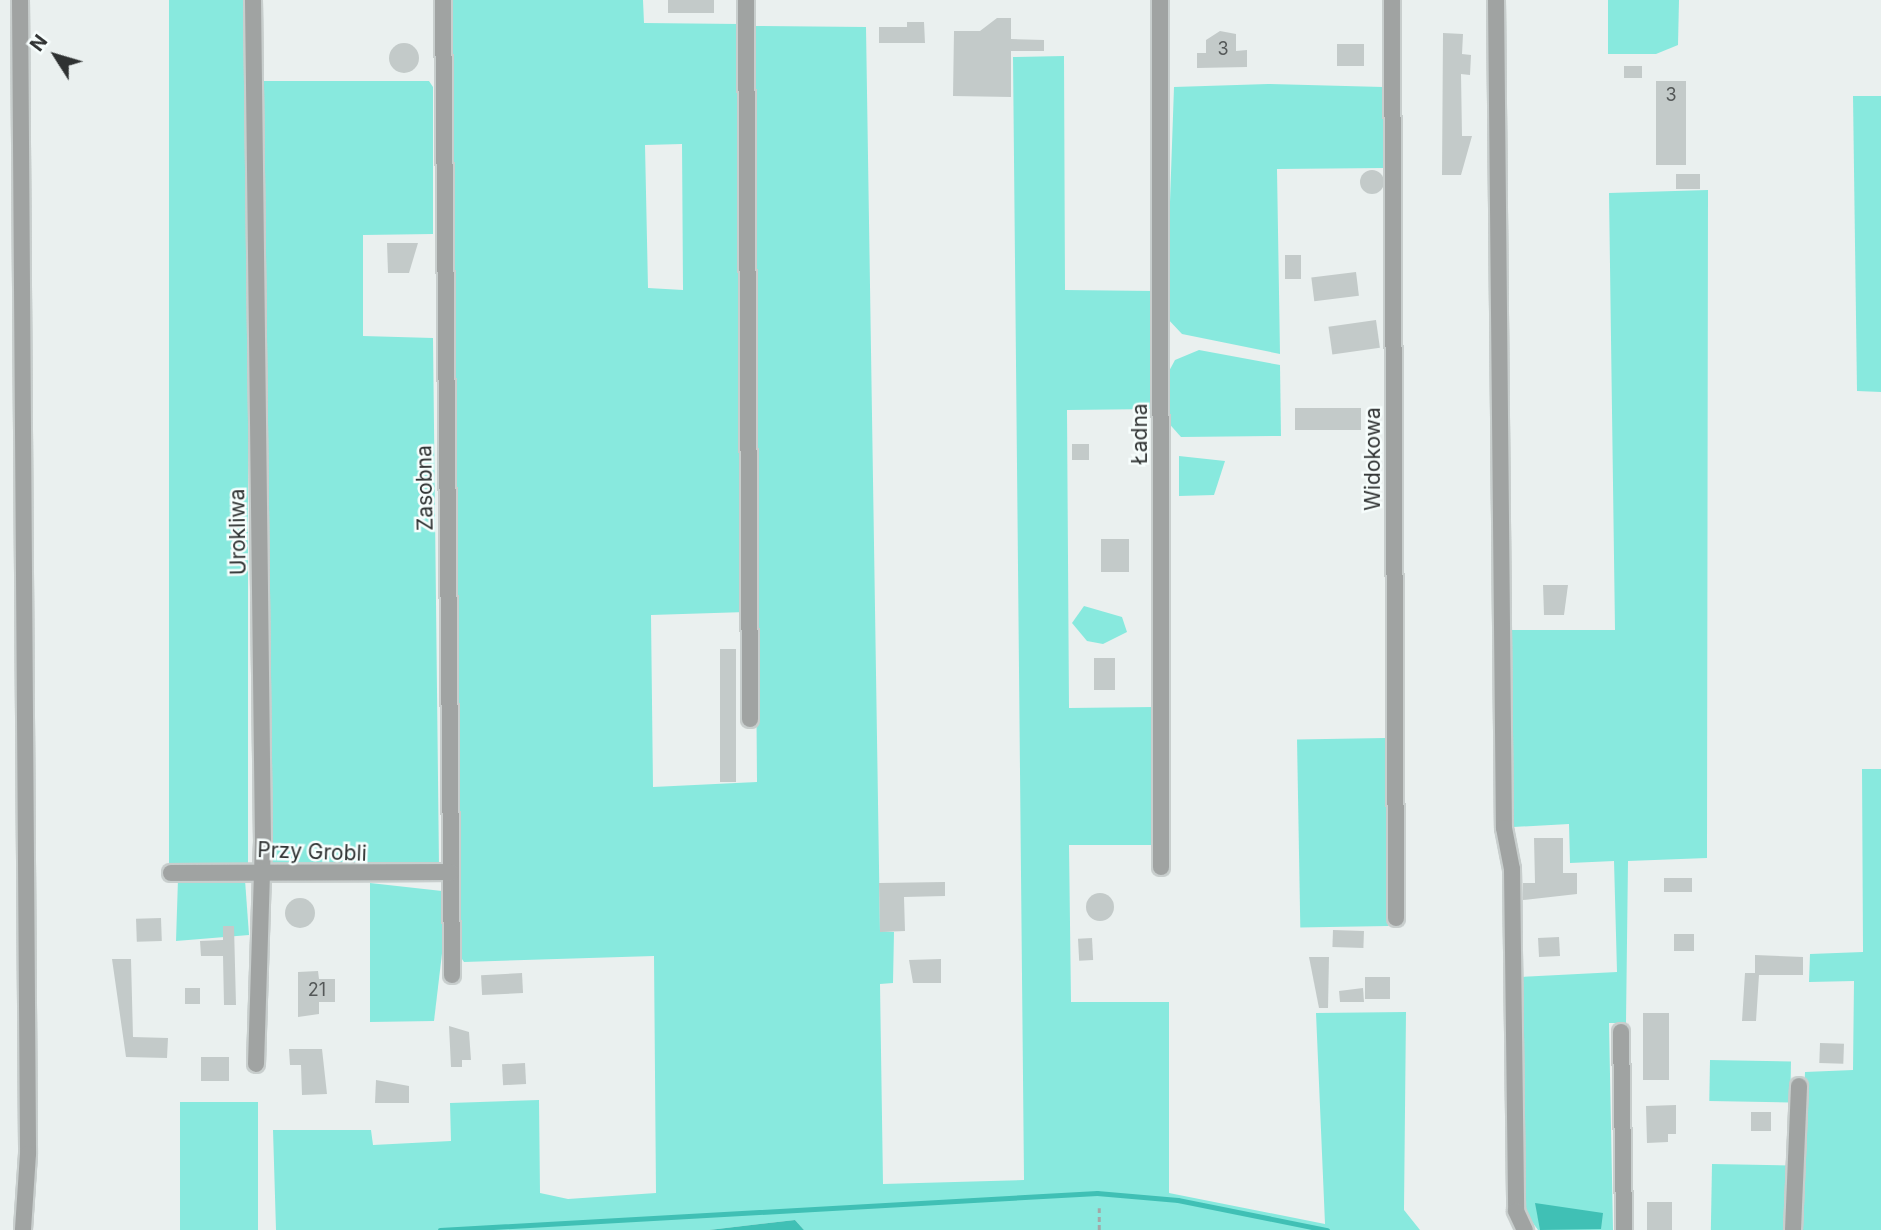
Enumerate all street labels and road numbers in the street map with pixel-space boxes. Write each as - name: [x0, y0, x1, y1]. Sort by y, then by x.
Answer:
- street label: Ładna: [1127, 403, 1153, 465]
- street label: Widokowa: [1360, 407, 1386, 511]
- street label: Zasobna: [412, 445, 438, 531]
- street label: Urokliwa: [225, 489, 251, 575]
- street label: Przy Grobli: [257, 837, 367, 867]

